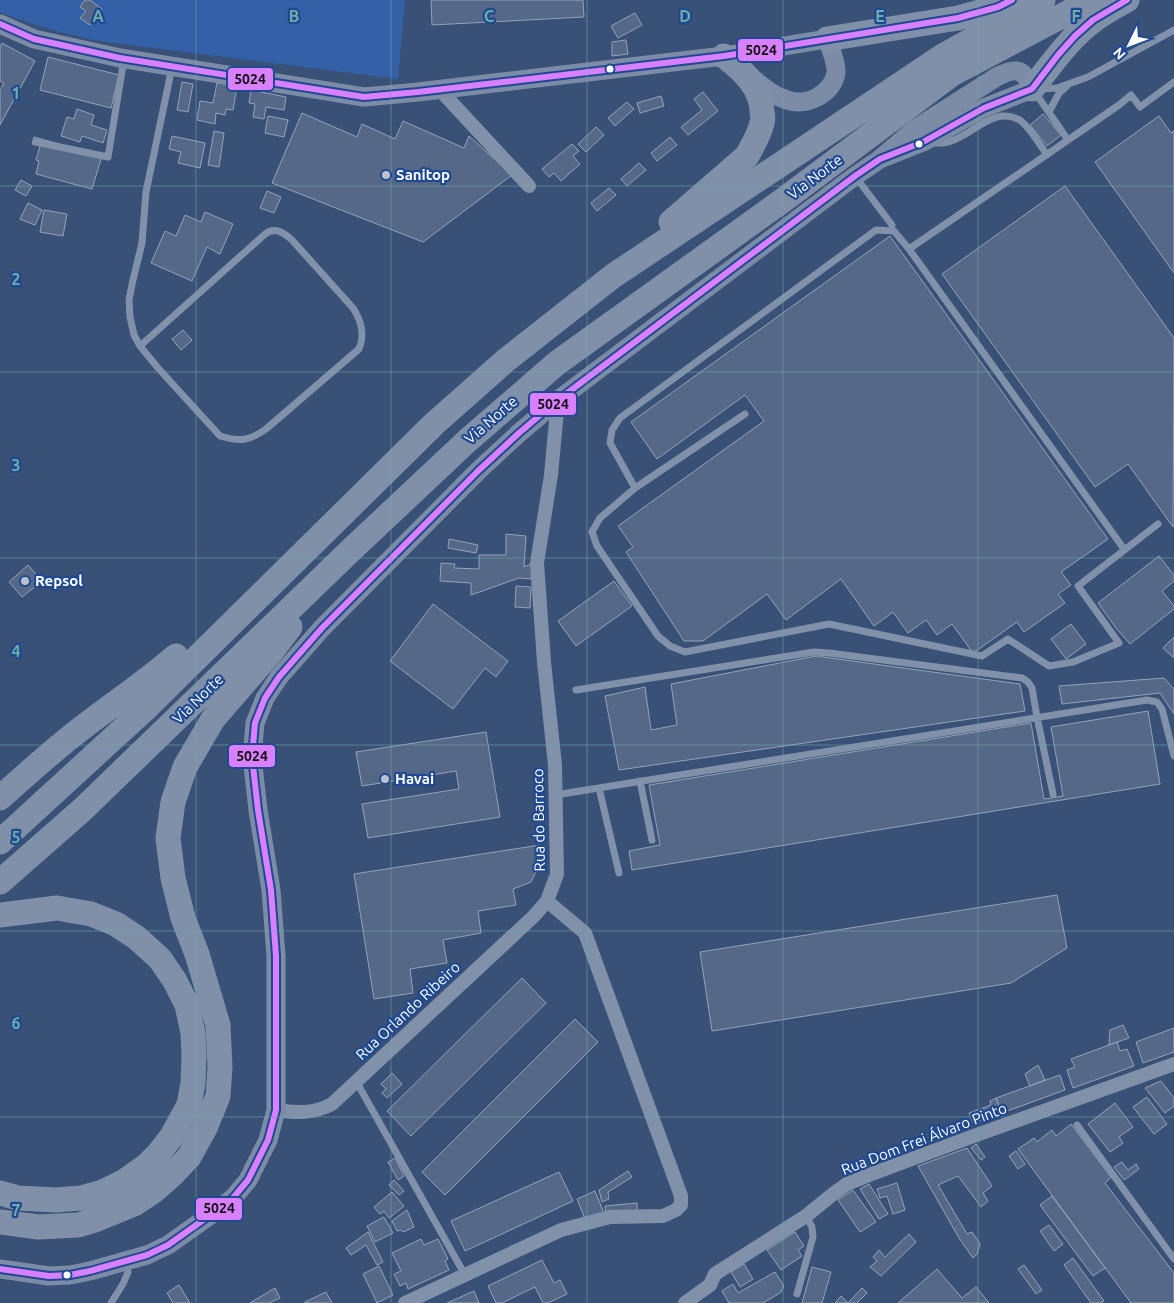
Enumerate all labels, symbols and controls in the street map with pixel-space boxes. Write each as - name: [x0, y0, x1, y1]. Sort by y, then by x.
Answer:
- text: A: [92, 7, 104, 25]
- text: B: [289, 7, 299, 25]
- text: C: [484, 7, 494, 25]
- text: D: [679, 7, 691, 25]
- text: E: [875, 7, 885, 25]
- text: F: [1072, 7, 1081, 25]
- north arrow: [1104, 20, 1154, 70]
- line badge: 5024: [737, 38, 784, 62]
- text: 5024: [745, 42, 777, 58]
- text: N: [1110, 44, 1129, 63]
- unlabelled marker: [605, 64, 615, 74]
- line badge: 5024: [227, 67, 274, 91]
- text: 5024: [234, 71, 266, 87]
- text: 1: [11, 84, 21, 102]
- unlabelled marker: [914, 139, 924, 149]
- street label: Via Norte: [784, 151, 845, 203]
- place label: Sanitop: [396, 166, 450, 183]
- marker: Sanitop: [380, 169, 392, 181]
- text: 2: [11, 270, 21, 288]
- street label: Via Norte: [461, 392, 520, 447]
- line badge: 5024: [529, 392, 577, 416]
- text: 5024: [537, 396, 569, 412]
- text: 3: [11, 456, 21, 474]
- place label: Repsol: [35, 572, 83, 589]
- marker: Repsol: [19, 575, 31, 587]
- text: 4: [11, 642, 21, 660]
- street label: Via Norte: [169, 670, 227, 727]
- line badge: 5024: [228, 744, 276, 768]
- text: 5024: [236, 748, 268, 764]
- street label: Rua do Barroco: [529, 768, 548, 872]
- place label: Havai: [395, 770, 434, 787]
- marker: Havai: [379, 773, 391, 785]
- text: 5: [11, 828, 21, 846]
- street label: Rua Orlando Ribeiro: [352, 958, 463, 1063]
- text: 6: [11, 1014, 21, 1032]
- street label: Rua Dom Frei Álvaro Pinto: [839, 1099, 1009, 1178]
- line badge: 5024: [195, 1197, 243, 1221]
- text: 5024: [203, 1200, 235, 1216]
- text: 7: [11, 1201, 21, 1219]
- unlabelled marker: [62, 1270, 72, 1280]

